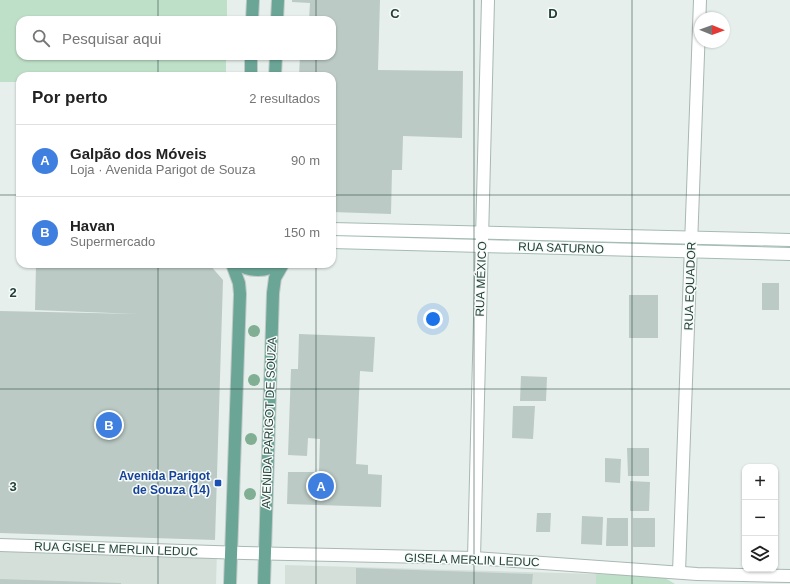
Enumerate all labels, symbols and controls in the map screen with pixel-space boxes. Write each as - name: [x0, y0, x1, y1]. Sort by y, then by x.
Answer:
- text: C: [390, 6, 400, 21]
- text: D: [548, 6, 558, 21]
- north arrow: [694, 12, 730, 48]
- search box: [16, 16, 336, 60]
- icon: search: [30, 27, 52, 49]
- text: Pesquisar aqui: [62, 30, 161, 47]
- text: Por perto: [32, 88, 108, 107]
- text: 2 resultados: [249, 91, 320, 106]
- text: Galpão dos Móveis: [70, 145, 207, 162]
- text: A: [40, 153, 50, 168]
- text: 90 m: [291, 153, 320, 168]
- text: Loja · Avenida Parigot de Souza: [70, 162, 256, 177]
- text: Havan: [70, 217, 115, 234]
- text: B: [40, 225, 50, 240]
- text: 150 m: [284, 225, 320, 240]
- text: Supermercado: [70, 234, 155, 249]
- street label: RUA SATURNO: [518, 240, 604, 256]
- street label: RUA MÉXICO: [472, 241, 489, 317]
- street label: RUA EQUADOR: [681, 241, 699, 331]
- text: 2: [9, 285, 17, 300]
- your location: [423, 309, 443, 329]
- street label: AVENIDA PARIGOT DE SOUZA: [259, 337, 279, 509]
- pin: B: [96, 410, 122, 440]
- map controls: [742, 464, 778, 572]
- button: +: [742, 464, 778, 500]
- place label: Avenida Parigot de Souza (14): [119, 469, 210, 497]
- pin: A: [308, 471, 334, 501]
- marker: Avenida Parigot de Souza (14): [213, 478, 223, 488]
- text: 3: [9, 479, 17, 494]
- button: −: [742, 500, 778, 536]
- button: layers: [742, 536, 778, 572]
- street label: RUA GISELE MERLIN LEDUC: [34, 539, 199, 559]
- street label: GISELA MERLIN LEDUC: [404, 551, 540, 569]

